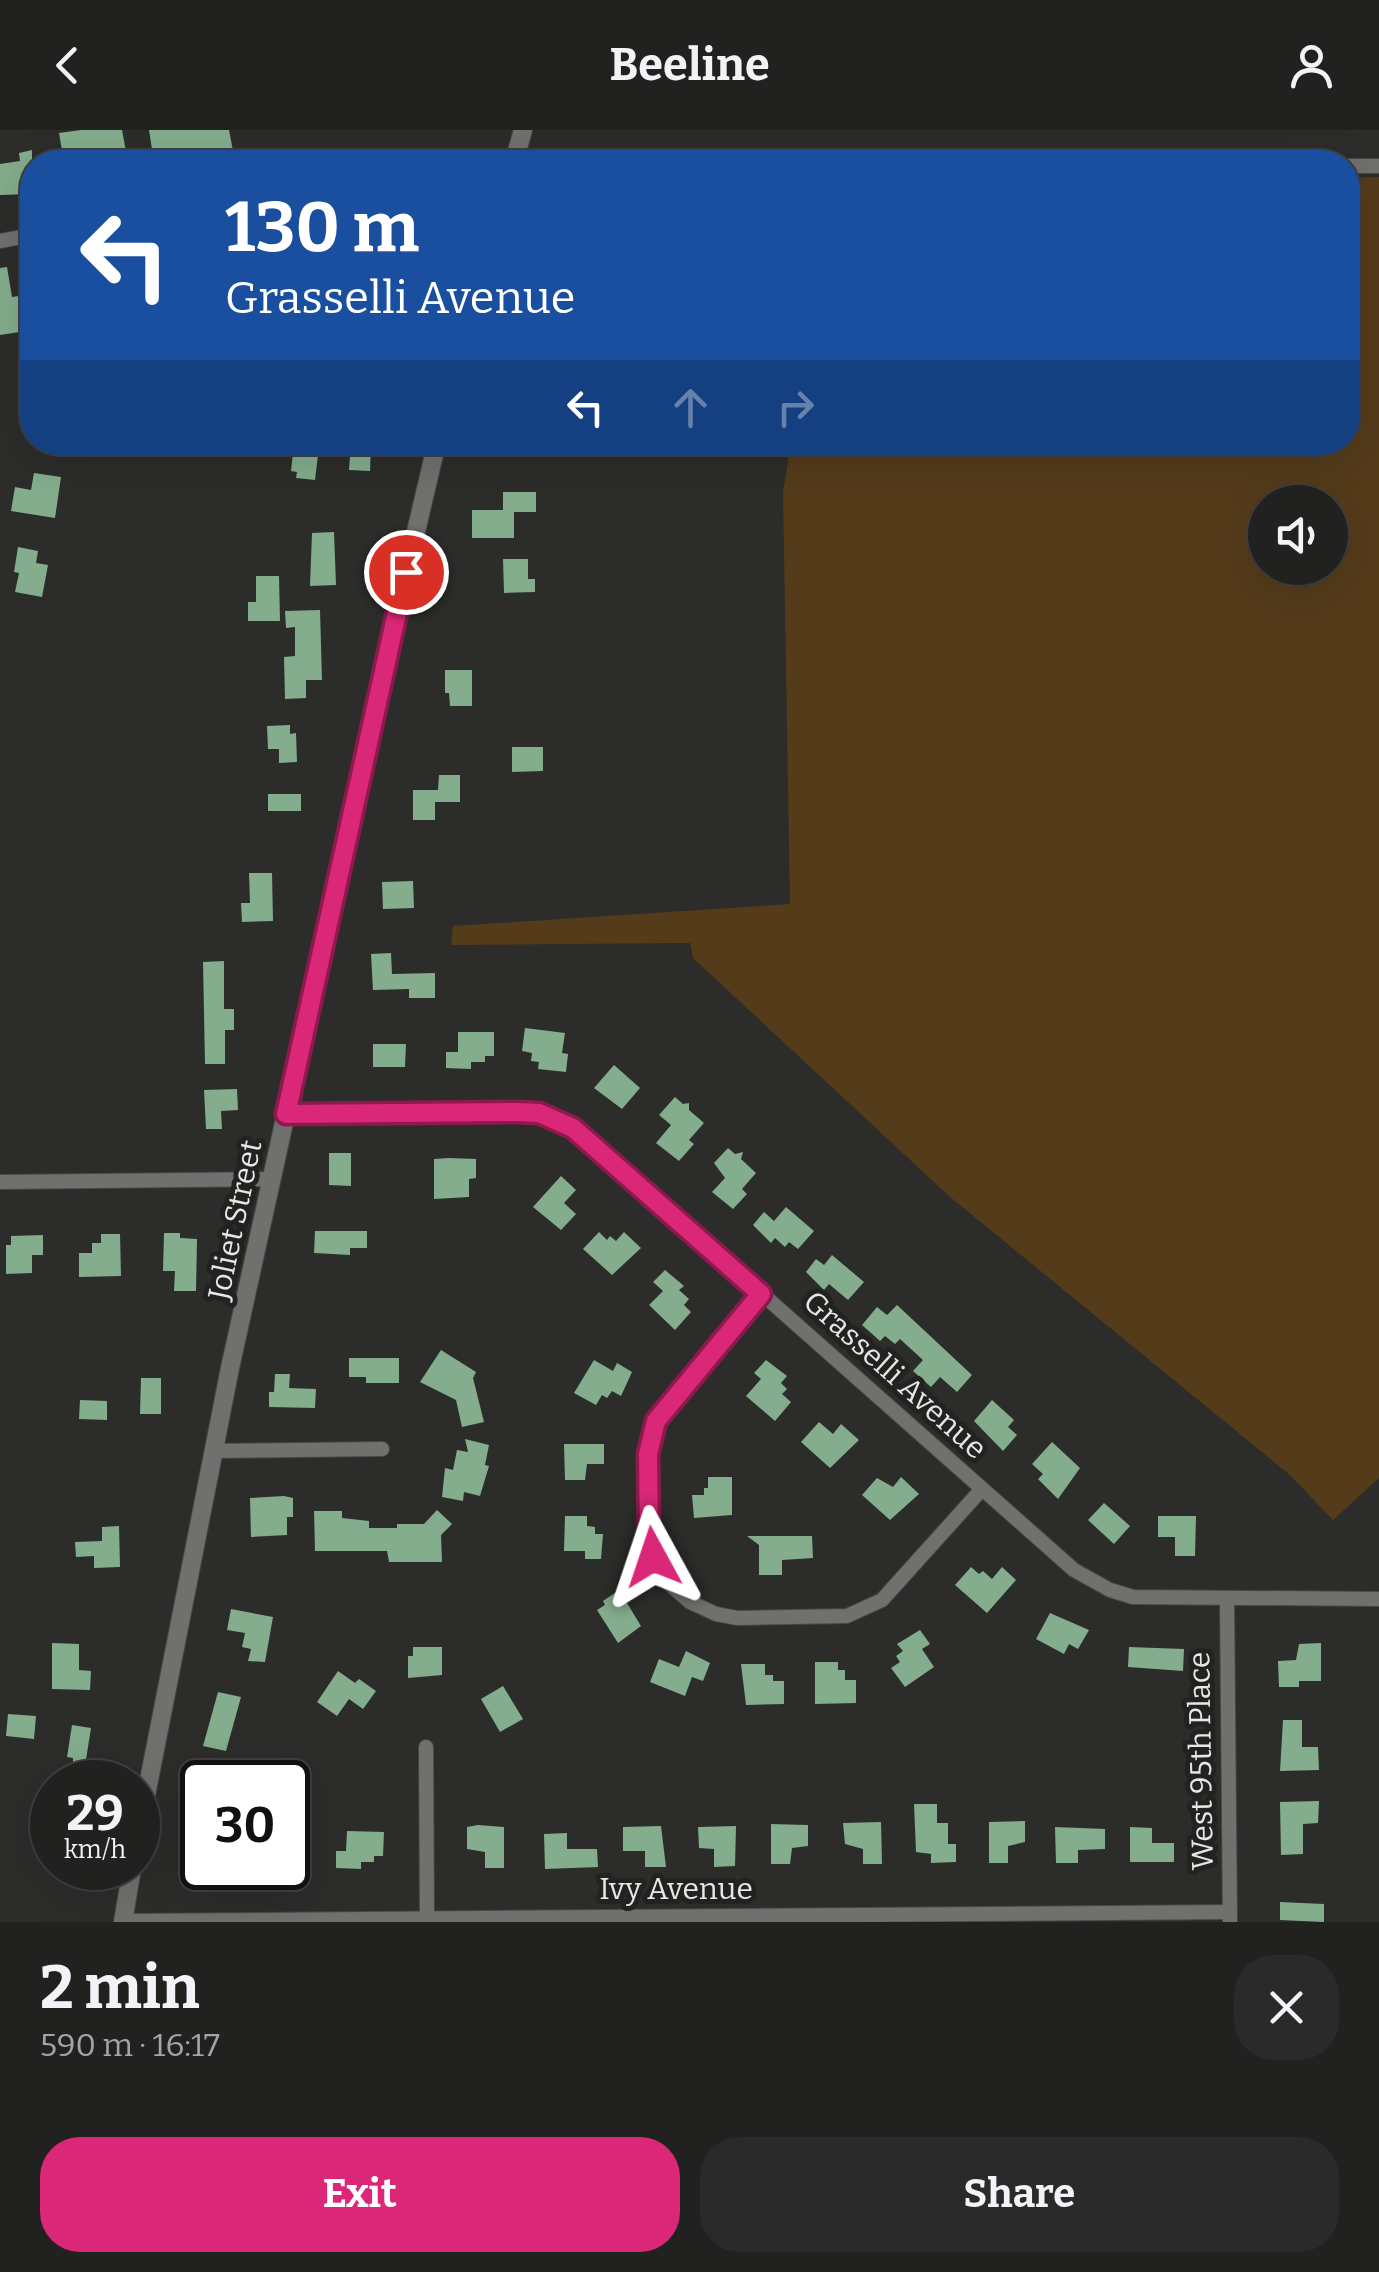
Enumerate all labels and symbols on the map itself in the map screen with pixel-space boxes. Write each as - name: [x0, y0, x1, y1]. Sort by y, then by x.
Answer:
- pin: [364, 530, 449, 615]
- street label: Joliet Street: [200, 1137, 270, 1304]
- street label: Grasselli Avenue: [796, 1283, 994, 1467]
- position arrow: [601, 1505, 705, 1609]
- street label: West 95th Place: [1181, 1652, 1221, 1870]
- speed limit sign: 30: [180, 1760, 310, 1890]
- street label: Ivy Avenue: [599, 1871, 753, 1907]

